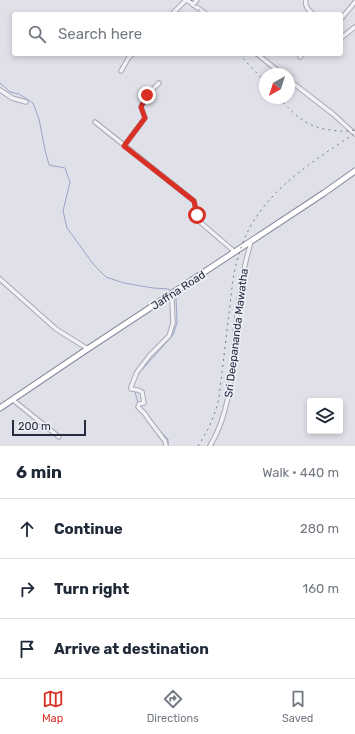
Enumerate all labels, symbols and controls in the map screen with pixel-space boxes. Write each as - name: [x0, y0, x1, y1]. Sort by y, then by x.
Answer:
- search box: [12, 12, 343, 56]
- icon: search: [26, 23, 48, 45]
- text: Search here: [58, 25, 142, 43]
- north arrow: [259, 68, 295, 104]
- route end: [138, 86, 156, 104]
- route start: [188, 206, 206, 224]
- street label: Jaffna Road: [149, 268, 208, 313]
- street label: Sri Deepananda Mawatha: [222, 268, 251, 398]
- map controls: [307, 398, 343, 434]
- button: layers: [307, 398, 343, 434]
- scale bar: [12, 418, 86, 437]
- text: 200 m: [18, 420, 51, 433]
- text: 6 min: [16, 462, 62, 482]
- text: Walk · 440 m: [262, 465, 339, 480]
- icon: ahead: [16, 518, 38, 540]
- text: Continue: [54, 520, 123, 538]
- text: 280 m: [300, 521, 339, 536]
- icon: right: [16, 578, 38, 600]
- text: Turn right: [54, 580, 129, 598]
- text: 160 m: [303, 581, 339, 596]
- icon: arrive: [16, 638, 38, 660]
- text: Arrive at destination: [54, 640, 209, 658]
- tab: Map: [42, 688, 64, 725]
- tab: Directions: [147, 688, 199, 725]
- tab: Saved: [282, 688, 313, 725]

